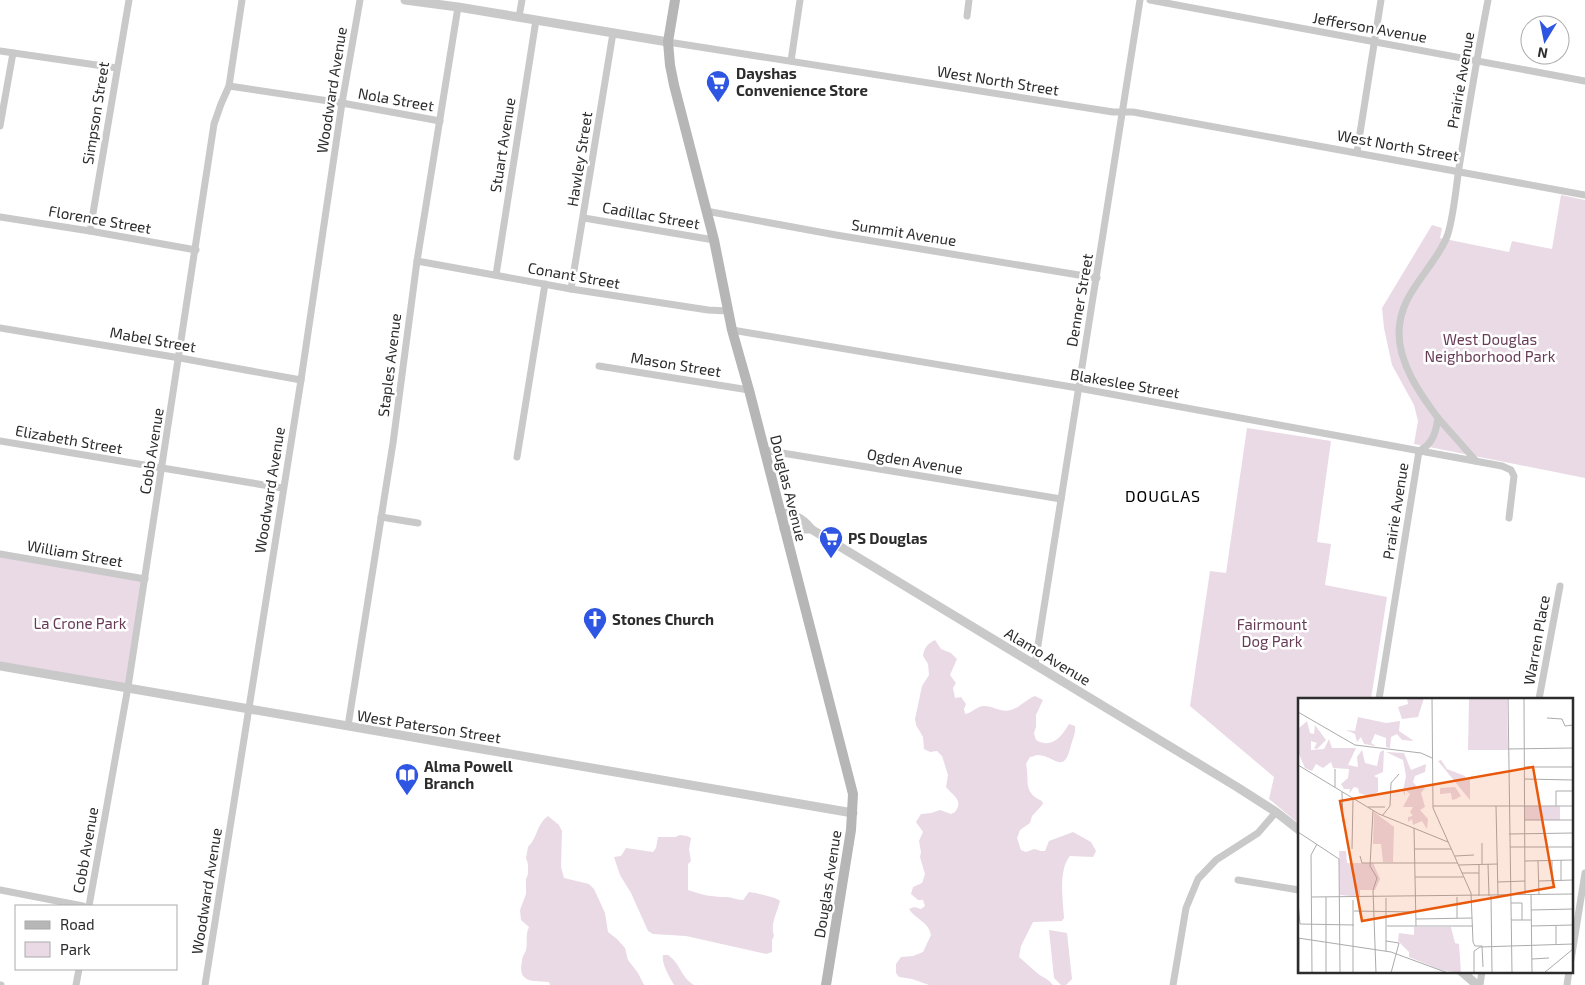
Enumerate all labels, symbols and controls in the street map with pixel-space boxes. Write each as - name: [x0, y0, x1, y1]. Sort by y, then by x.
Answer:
- street label: Jefferson Avenue: [1311, 8, 1429, 46]
- north arrow: [1520, 15, 1570, 65]
- street label: Woodward Avenue: [312, 25, 350, 155]
- street label: Prairie Avenue: [1443, 30, 1477, 130]
- text: N: [1536, 44, 1549, 63]
- street label: Simpson Street: [78, 60, 112, 166]
- street label: West North Street: [936, 61, 1061, 99]
- place label: Dayshas Convenience Store: [736, 64, 868, 99]
- supermarket icon: Dayshas Convenience Store: [705, 69, 731, 103]
- street label: Nola Street: [357, 83, 436, 115]
- street label: Stuart Avenue: [486, 96, 518, 194]
- street label: Hawley Street: [563, 110, 595, 208]
- street label: West North Street: [1336, 125, 1461, 165]
- street label: Cadillac Street: [601, 198, 701, 232]
- street label: Florence Street: [47, 201, 153, 237]
- street label: Summit Avenue: [850, 215, 958, 249]
- street label: Denner Street: [1062, 252, 1096, 348]
- street label: Conant Street: [526, 258, 622, 292]
- street label: Staples Avenue: [374, 312, 404, 418]
- street label: Mabel Street: [109, 323, 198, 355]
- park label: West Douglas Neighborhood Park: [1425, 330, 1556, 365]
- street label: Mason Street: [630, 348, 723, 380]
- street label: Blakeslee Street: [1069, 365, 1181, 402]
- street label: Cobb Avenue: [135, 406, 167, 496]
- street label: Elizabeth Street: [14, 421, 124, 457]
- street label: Woodward Avenue: [250, 425, 288, 555]
- street label: Douglas Avenue: [767, 433, 811, 543]
- street label: Ogden Avenue: [866, 445, 964, 477]
- street label: Prairie Avenue: [1378, 461, 1412, 561]
- district label: DOUGLAS: [1125, 486, 1201, 505]
- supermarket icon: PS Douglas: [818, 525, 844, 559]
- place label: PS Douglas: [848, 529, 927, 547]
- street label: William Street: [26, 536, 125, 570]
- street label: Warren Place: [1519, 594, 1553, 686]
- church icon: Stones Church: [582, 606, 608, 640]
- place label: Stones Church: [612, 610, 714, 628]
- park label: La Crone Park: [34, 614, 127, 632]
- park label: Fairmount Dog Park: [1237, 615, 1307, 650]
- street label: Alamo Avenue: [1002, 623, 1094, 689]
- inset map: [1298, 698, 1572, 972]
- street label: West Paterson Street: [356, 706, 502, 746]
- place label: Alma Powell Branch: [424, 757, 513, 792]
- library icon: Alma Powell Branch: [394, 762, 420, 796]
- street label: Cobb Avenue: [69, 805, 101, 895]
- street label: Woodward Avenue: [187, 826, 225, 956]
- street label: Douglas Avenue: [810, 829, 844, 939]
- legend: [15, 905, 178, 970]
- text: Road: [60, 915, 95, 933]
- text: Park: [60, 940, 91, 958]

